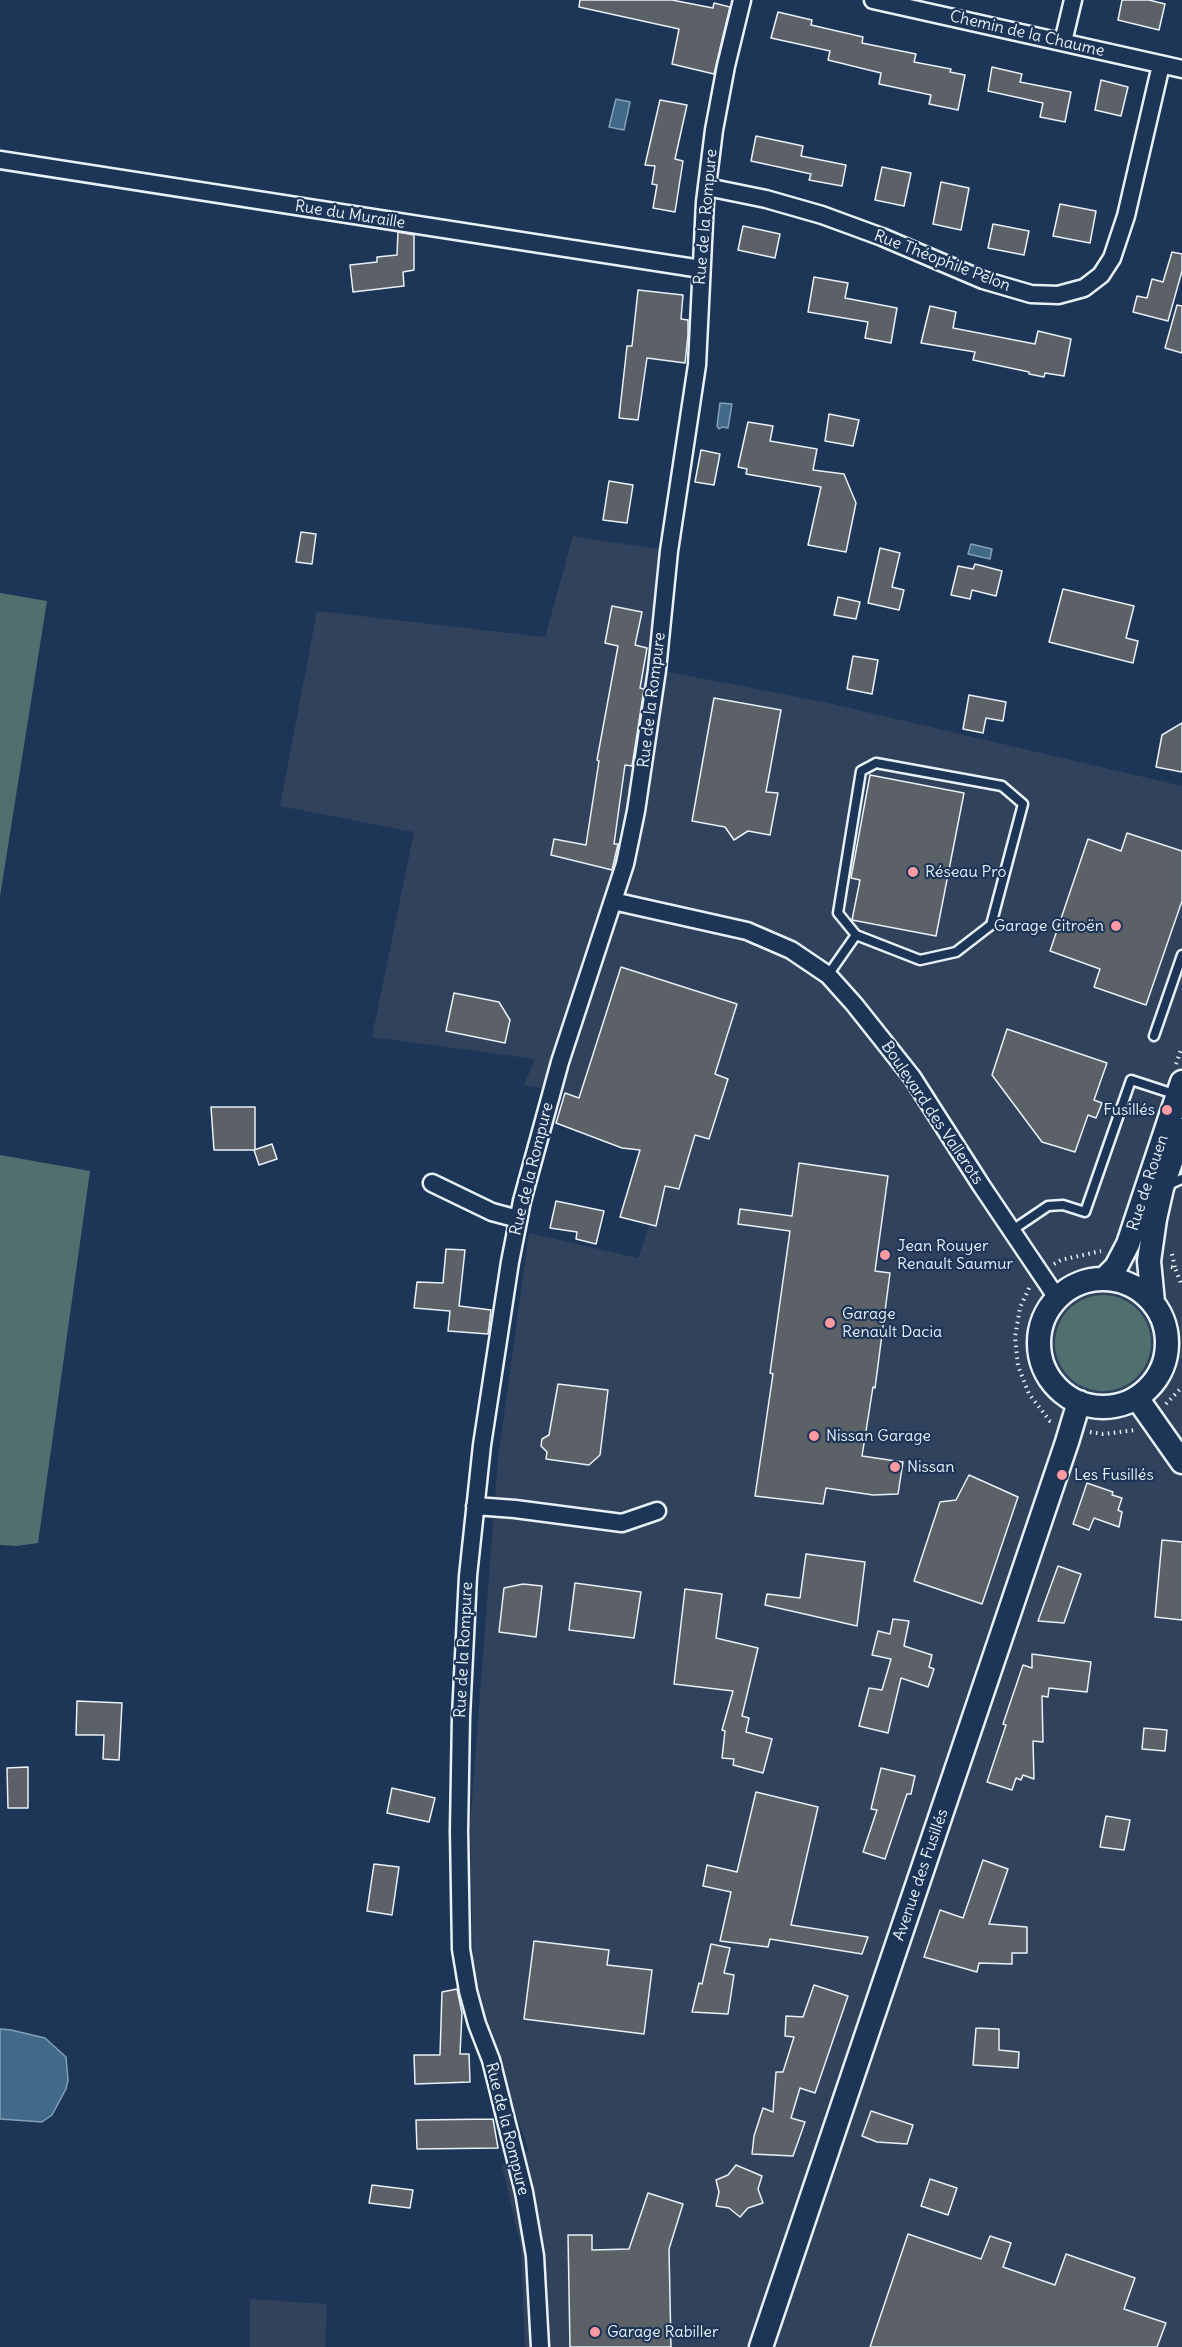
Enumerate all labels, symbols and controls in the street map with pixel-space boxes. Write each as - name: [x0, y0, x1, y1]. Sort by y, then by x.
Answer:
- street label: Chemin de la Chaume: [948, 7, 1106, 61]
- street label: Rue de la Rompure: [690, 148, 722, 286]
- street label: Rue du Muraille: [293, 197, 407, 233]
- street label: Rue Théophile Pelon: [871, 226, 1013, 296]
- street label: Rue de la Rompure: [634, 631, 670, 769]
- place label: Réseau Pro: [925, 862, 1007, 882]
- marker: Réseau Pro: [906, 865, 920, 879]
- place label: Garage Citroën: [994, 916, 1104, 936]
- marker: Garage Citroën: [1109, 919, 1123, 933]
- street label: Boulevard des Vallerots: [877, 1038, 987, 1188]
- place label: Fusillés: [1103, 1100, 1155, 1120]
- street label: Rue de la Rompure: [506, 1101, 558, 1237]
- marker: Fusillés: [1160, 1103, 1174, 1117]
- street label: Rue de Rouen: [1123, 1133, 1173, 1233]
- place label: Jean Rouyer Renault Saumur: [897, 1236, 1013, 1274]
- marker: Jean Rouyer Renault Saumur: [878, 1248, 892, 1262]
- place label: Garage Renault Dacia: [842, 1304, 942, 1342]
- marker: Garage Renault Dacia: [823, 1316, 837, 1330]
- place label: Nissan Garage: [826, 1426, 931, 1446]
- marker: Nissan Garage: [807, 1429, 821, 1443]
- place label: Nissan: [907, 1457, 955, 1477]
- marker: Nissan: [888, 1460, 902, 1474]
- place label: Les Fusillés: [1074, 1465, 1154, 1485]
- marker: Les Fusillés: [1055, 1468, 1069, 1482]
- street label: Rue de la Rompure: [451, 1581, 477, 1719]
- street label: Avenue des Fusillés: [889, 1807, 953, 1943]
- street label: Rue de la Rompure: [481, 2061, 533, 2197]
- place label: Garage Rabiller: [607, 2322, 718, 2342]
- marker: Garage Rabiller: [588, 2325, 602, 2339]

